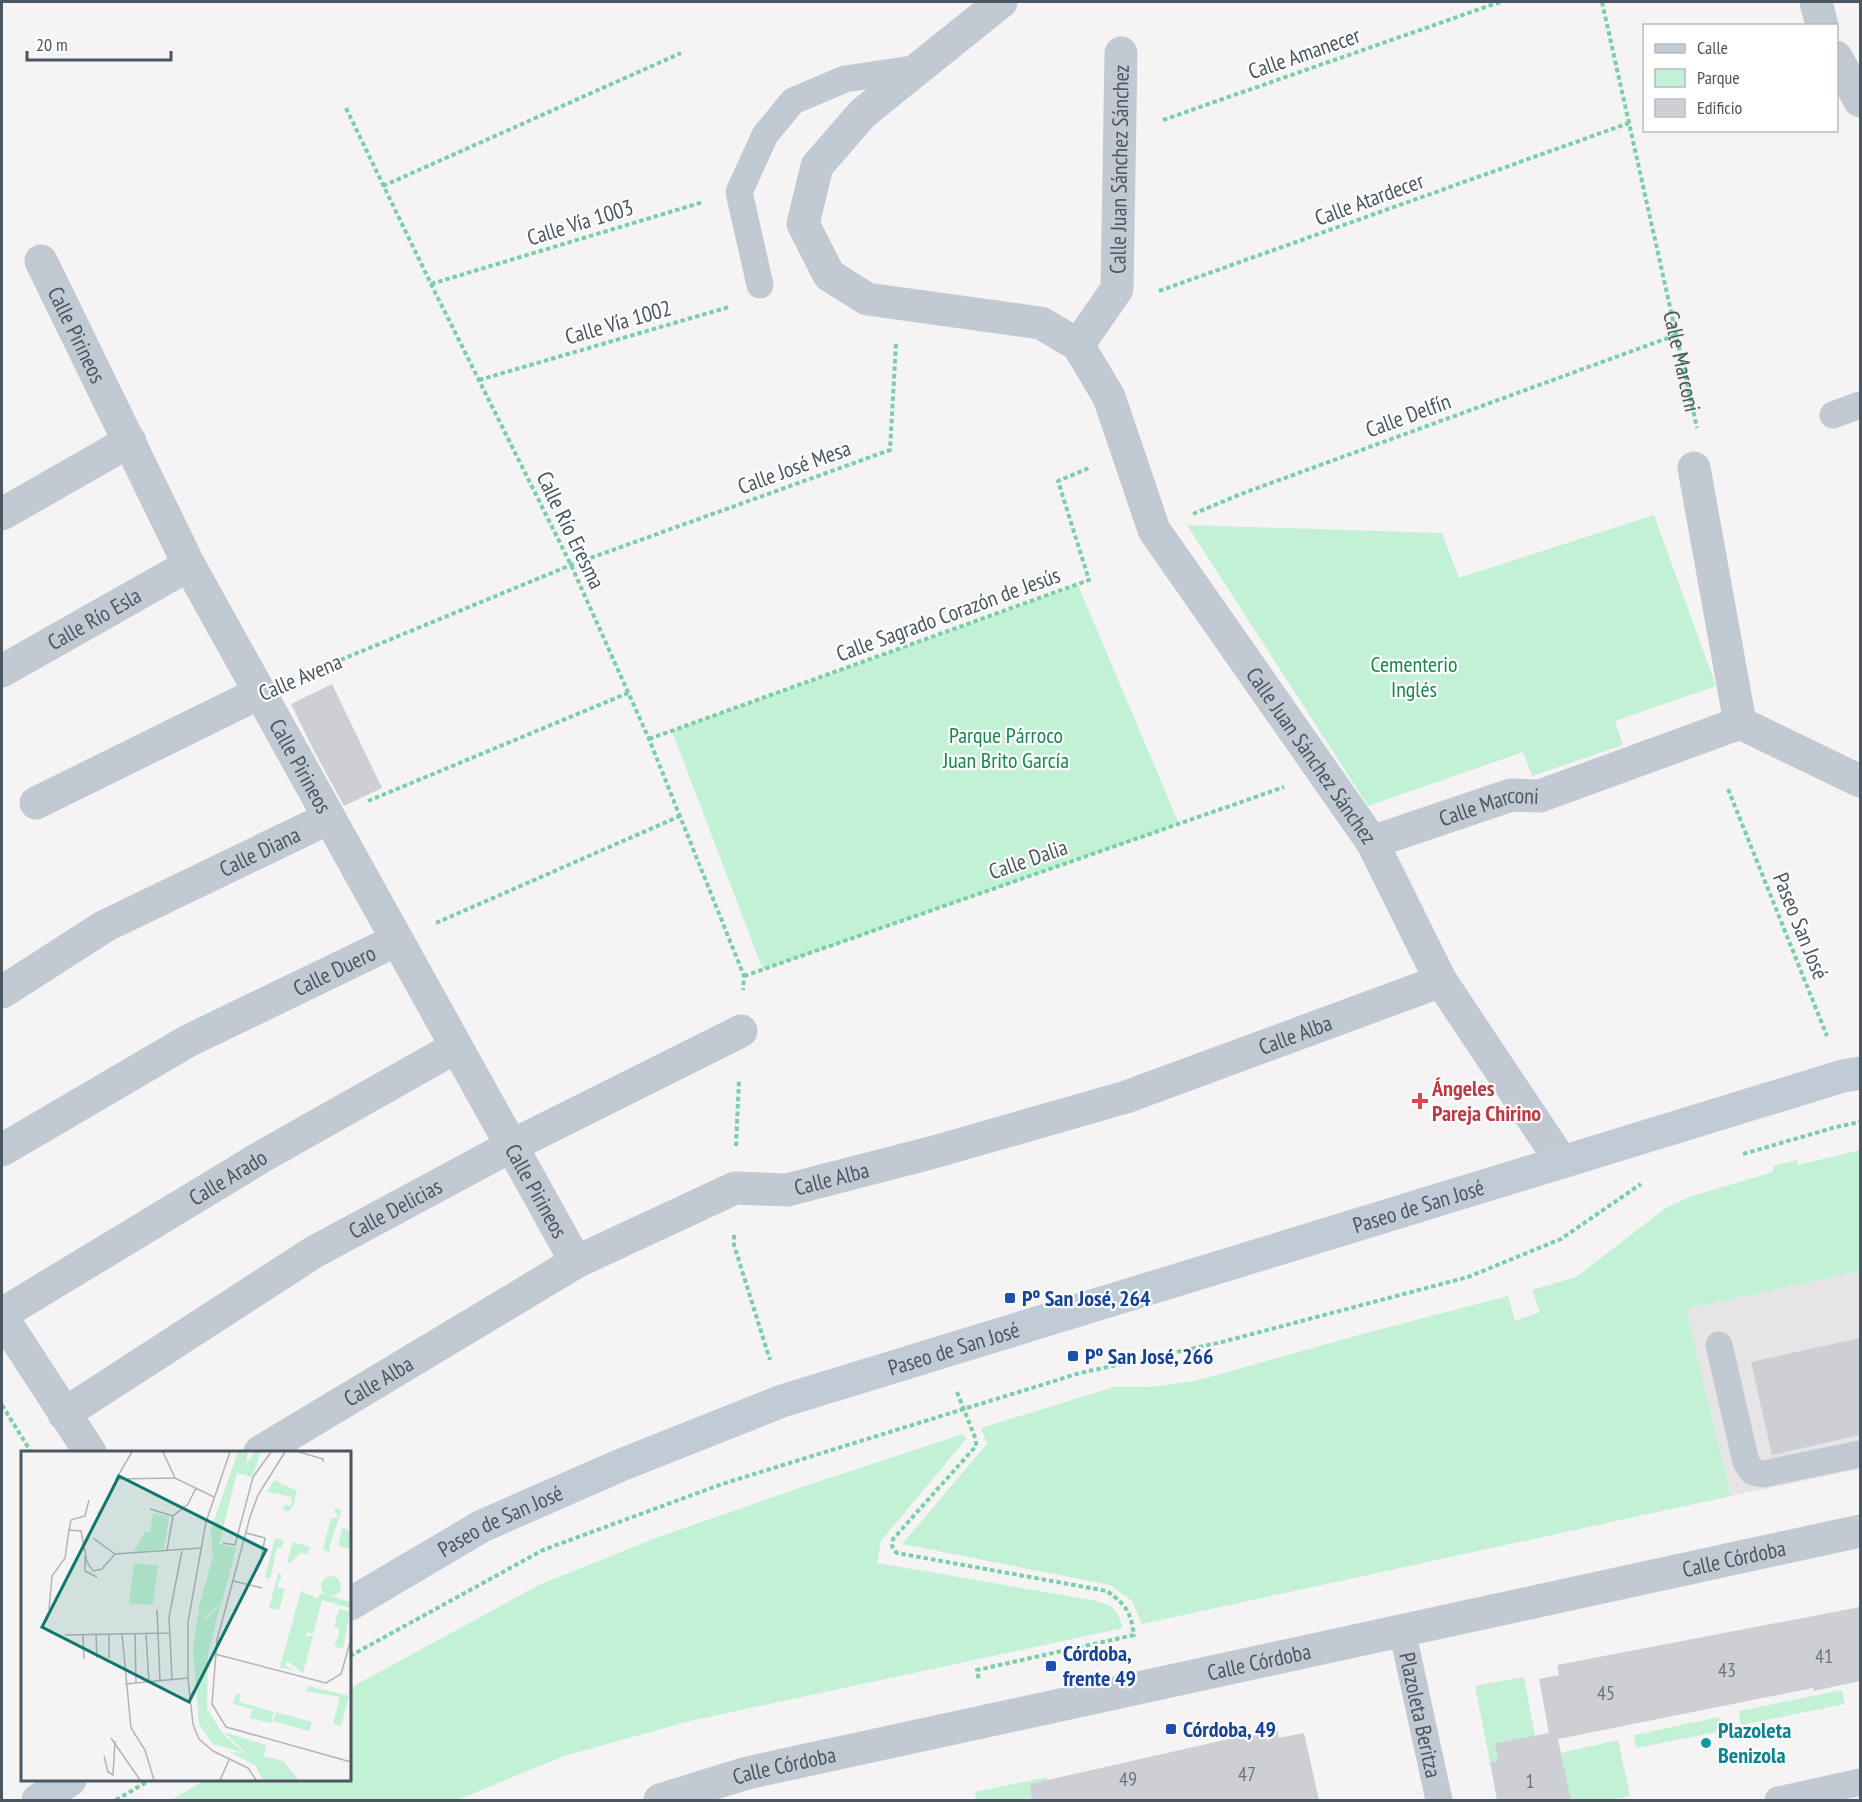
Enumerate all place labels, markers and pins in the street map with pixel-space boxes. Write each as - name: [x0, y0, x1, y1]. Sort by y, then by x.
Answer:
- place label: Ángeles Pareja Chirino: [1431, 1074, 1541, 1127]
- marker: Ángeles Pareja Chirino: [1413, 1094, 1427, 1108]
- place label: Pº San José, 264: [1022, 1284, 1151, 1312]
- marker: Pº San José, 264: [1003, 1291, 1017, 1305]
- place label: Pº San José, 266: [1085, 1342, 1214, 1370]
- marker: Pº San José, 266: [1066, 1349, 1080, 1363]
- place label: Córdoba, frente 49: [1063, 1639, 1136, 1692]
- marker: Córdoba, frente 49: [1044, 1659, 1058, 1673]
- place label: Córdoba, 49: [1183, 1715, 1276, 1743]
- place label: Plazoleta Benizola: [1718, 1716, 1791, 1769]
- marker: Córdoba, 49: [1164, 1722, 1178, 1736]
- marker: Plazoleta Benizola: [1699, 1736, 1713, 1750]

